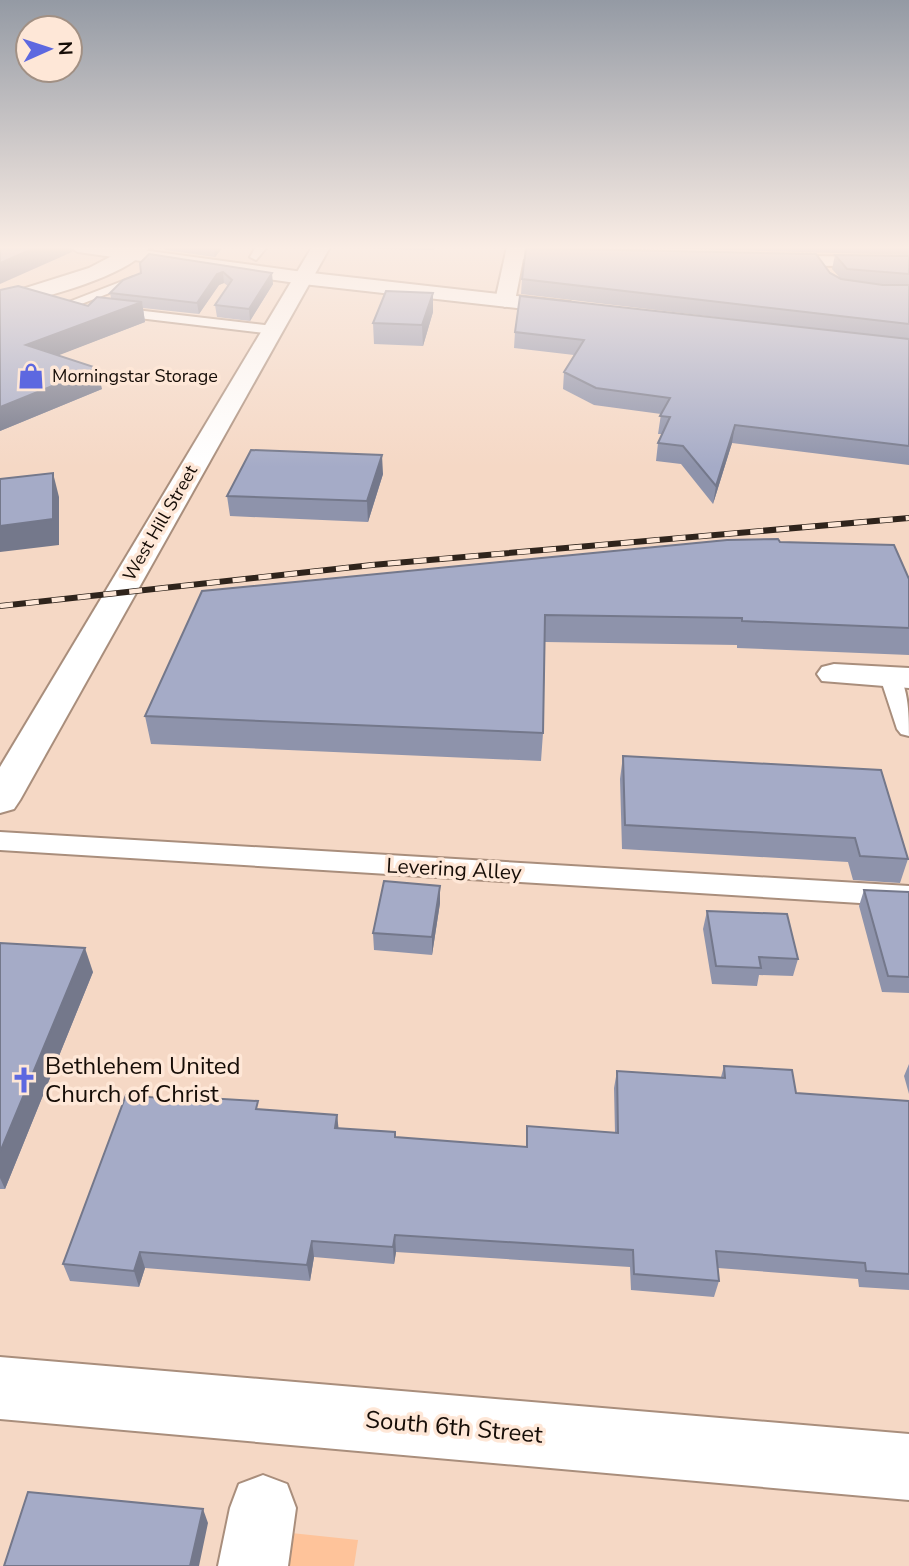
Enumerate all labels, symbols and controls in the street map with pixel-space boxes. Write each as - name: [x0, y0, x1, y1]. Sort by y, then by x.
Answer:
- north arrow: [14, 14, 84, 84]
- text: N: [52, 40, 78, 56]
- shop icon: Morningstar Storage: [16, 361, 46, 391]
- place label: Morningstar Storage: [52, 364, 218, 388]
- street label: West Hill Street: [117, 460, 203, 585]
- street label: Levering Alley: [386, 851, 523, 887]
- place label: Bethlehem United Church of Christ: [45, 1050, 241, 1110]
- church icon: Bethlehem United Church of Christ: [9, 1065, 39, 1095]
- street label: South 6th Street: [364, 1403, 545, 1451]

